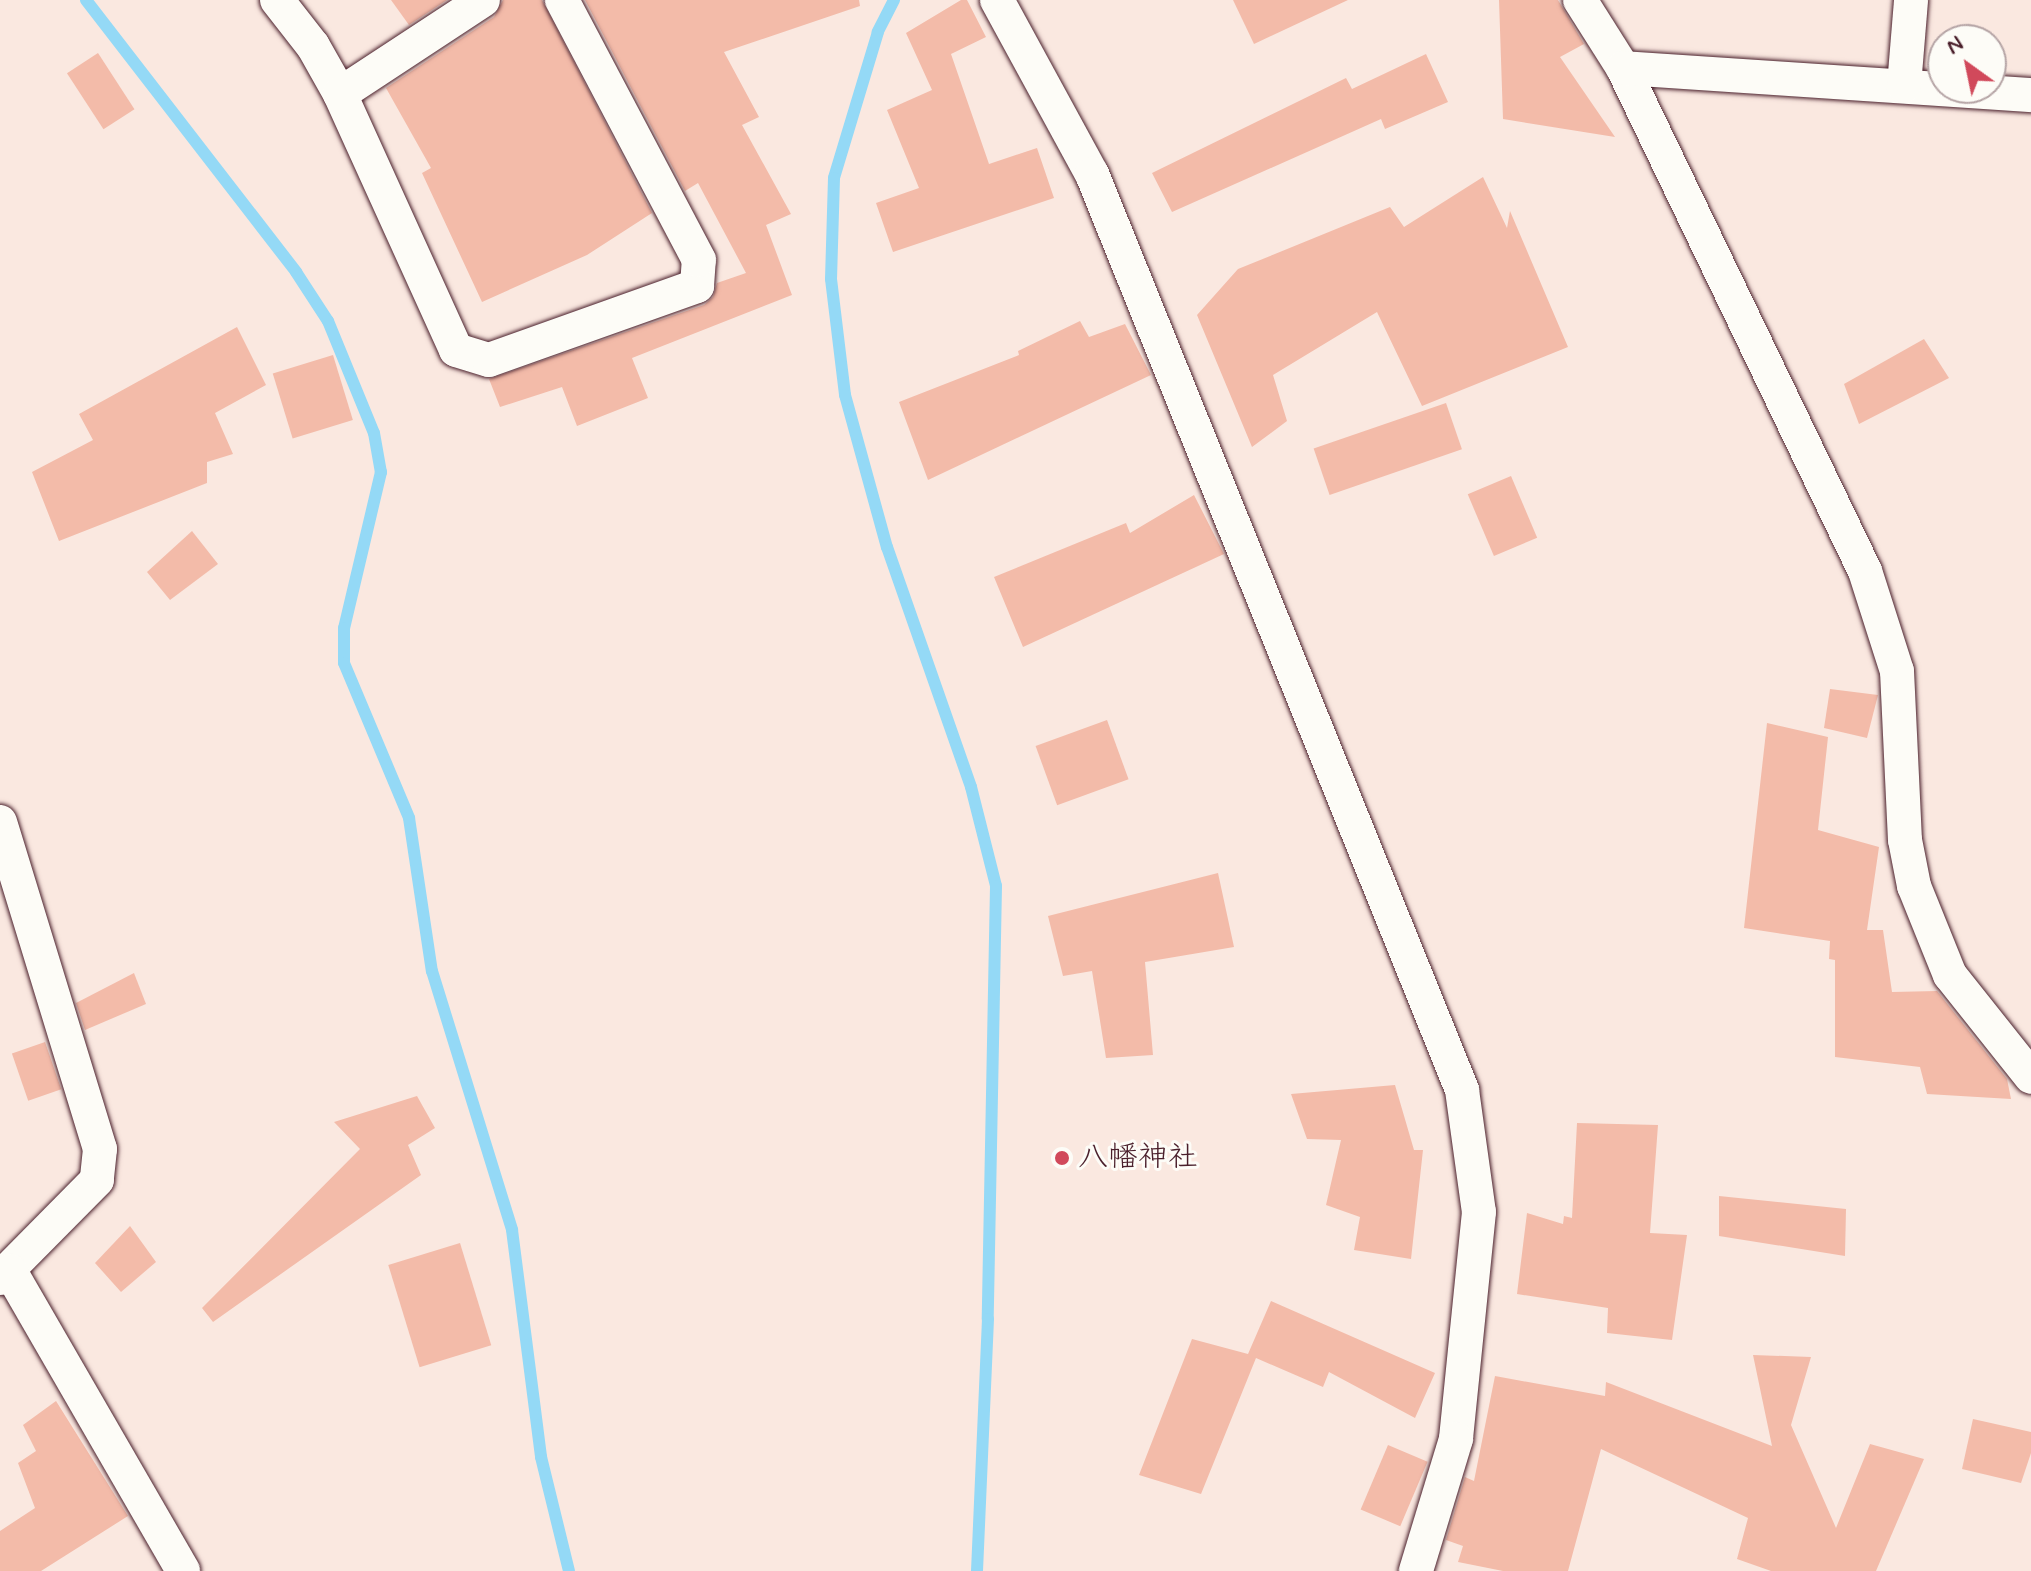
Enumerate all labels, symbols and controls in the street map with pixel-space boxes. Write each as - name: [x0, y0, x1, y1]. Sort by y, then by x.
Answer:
- north arrow: [1927, 24, 2007, 104]
- text: N: [1941, 30, 1969, 61]
- place label: 八幡神社: [1078, 1140, 1198, 1176]
- marker: 八幡神社: [1053, 1149, 1071, 1167]

